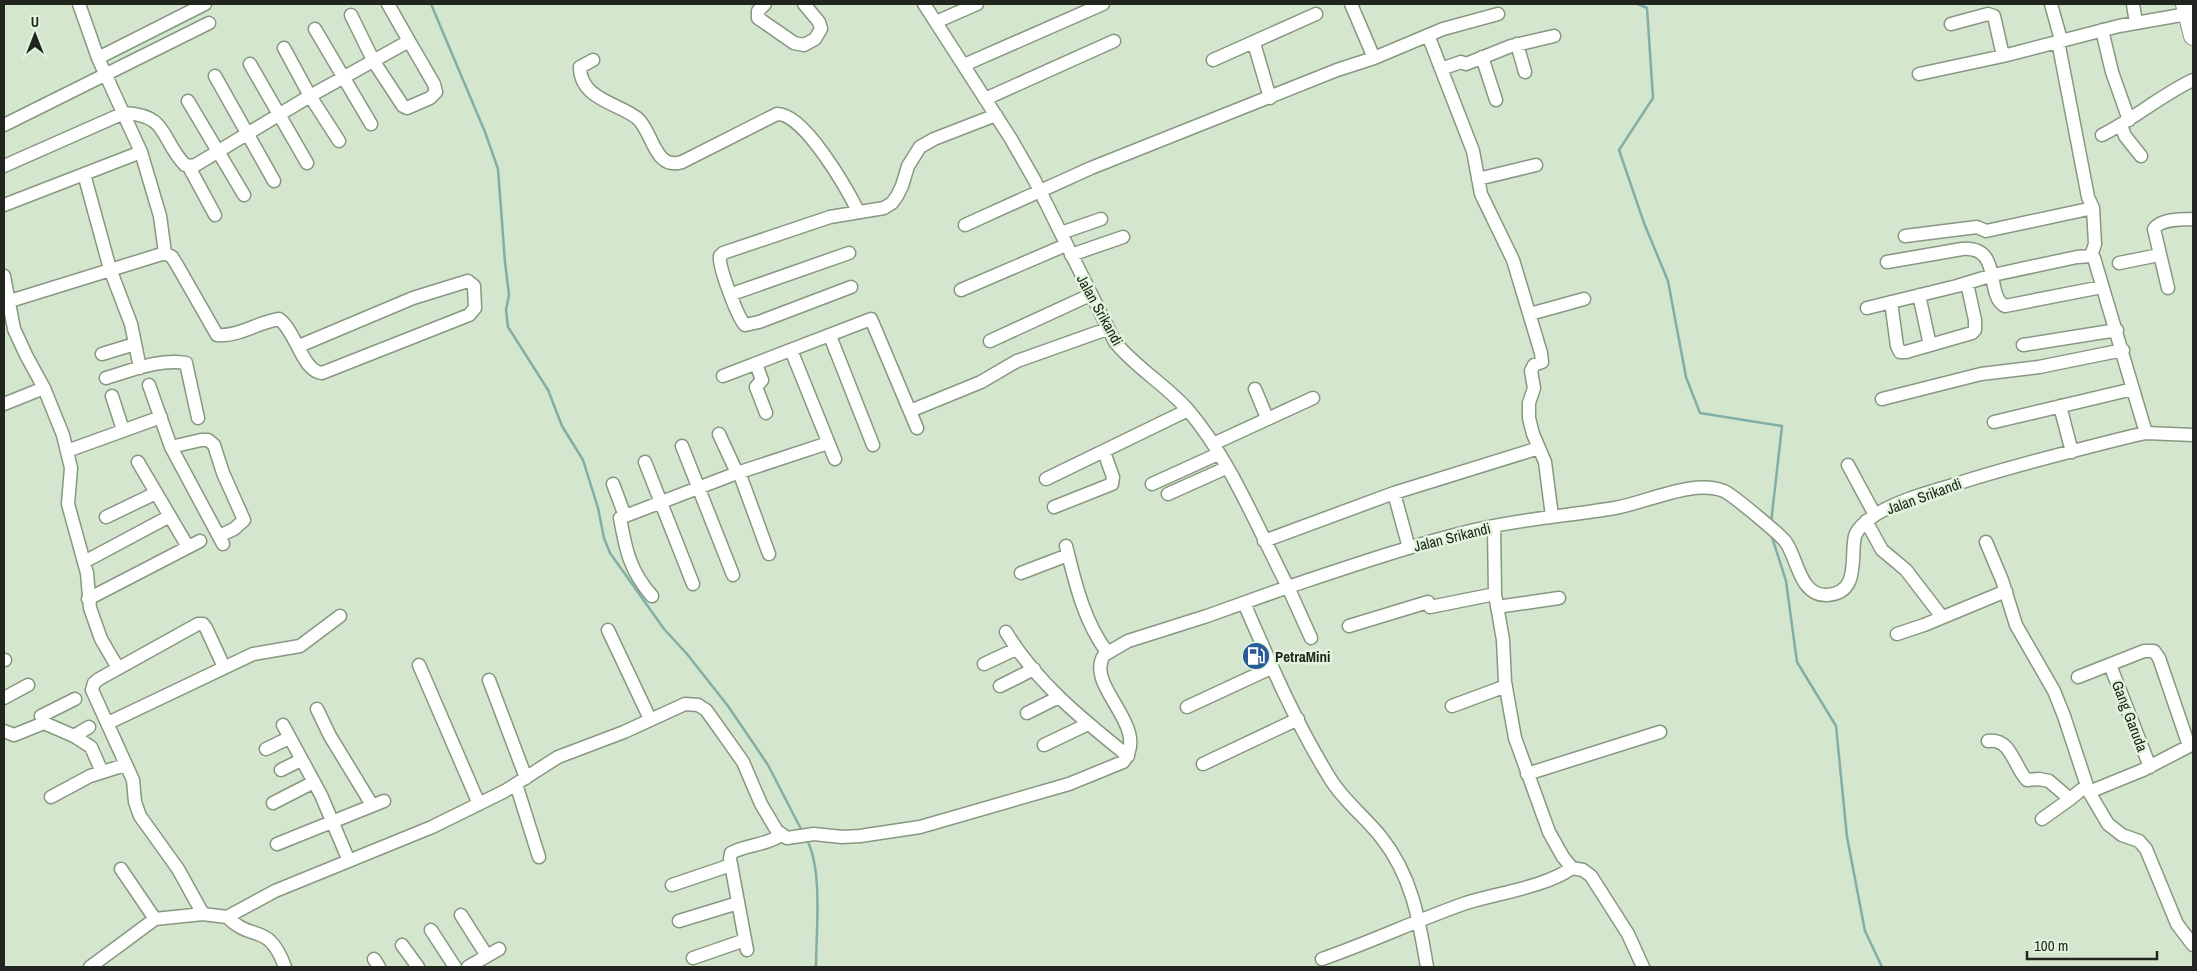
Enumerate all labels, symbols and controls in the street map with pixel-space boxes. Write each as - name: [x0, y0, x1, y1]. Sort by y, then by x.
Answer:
- north arrow: [10, 10, 60, 60]
- text: U: [31, 13, 39, 31]
- street label: Jalan Srikandi: [1072, 271, 1128, 349]
- street label: Jalan Srikandi: [1883, 473, 1965, 519]
- street label: Jalan Srikandi: [1411, 517, 1493, 557]
- fuel station icon: PetraMini: [1241, 641, 1271, 671]
- place label: PetraMini: [1275, 646, 1330, 667]
- street label: Gang Garuda: [2107, 677, 2153, 755]
- scale bar: [2027, 928, 2157, 960]
- text: 100 m: [2034, 935, 2068, 956]

